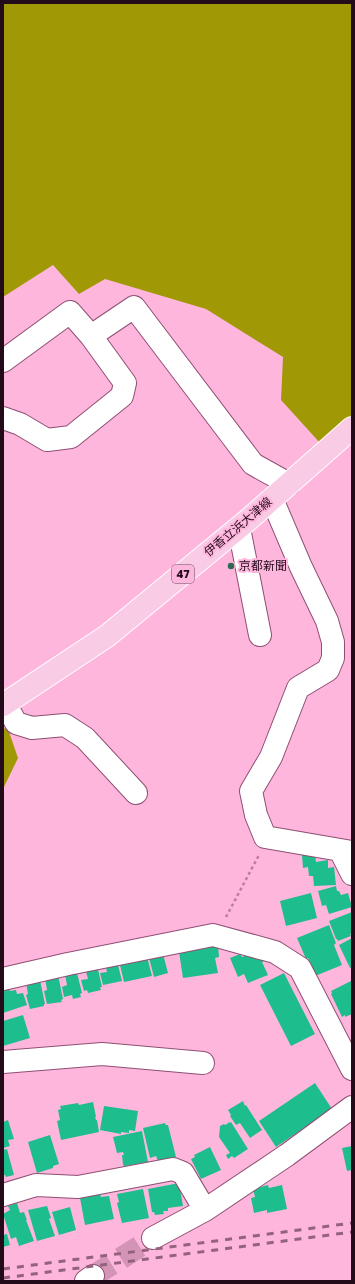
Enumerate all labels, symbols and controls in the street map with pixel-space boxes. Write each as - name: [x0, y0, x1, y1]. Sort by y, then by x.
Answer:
- street label: 伊香立浜大津線: [201, 494, 275, 559]
- place label: 京都新聞: [239, 558, 287, 573]
- marker: 京都新聞: [226, 561, 236, 571]
- road number: 47: [172, 565, 194, 583]

